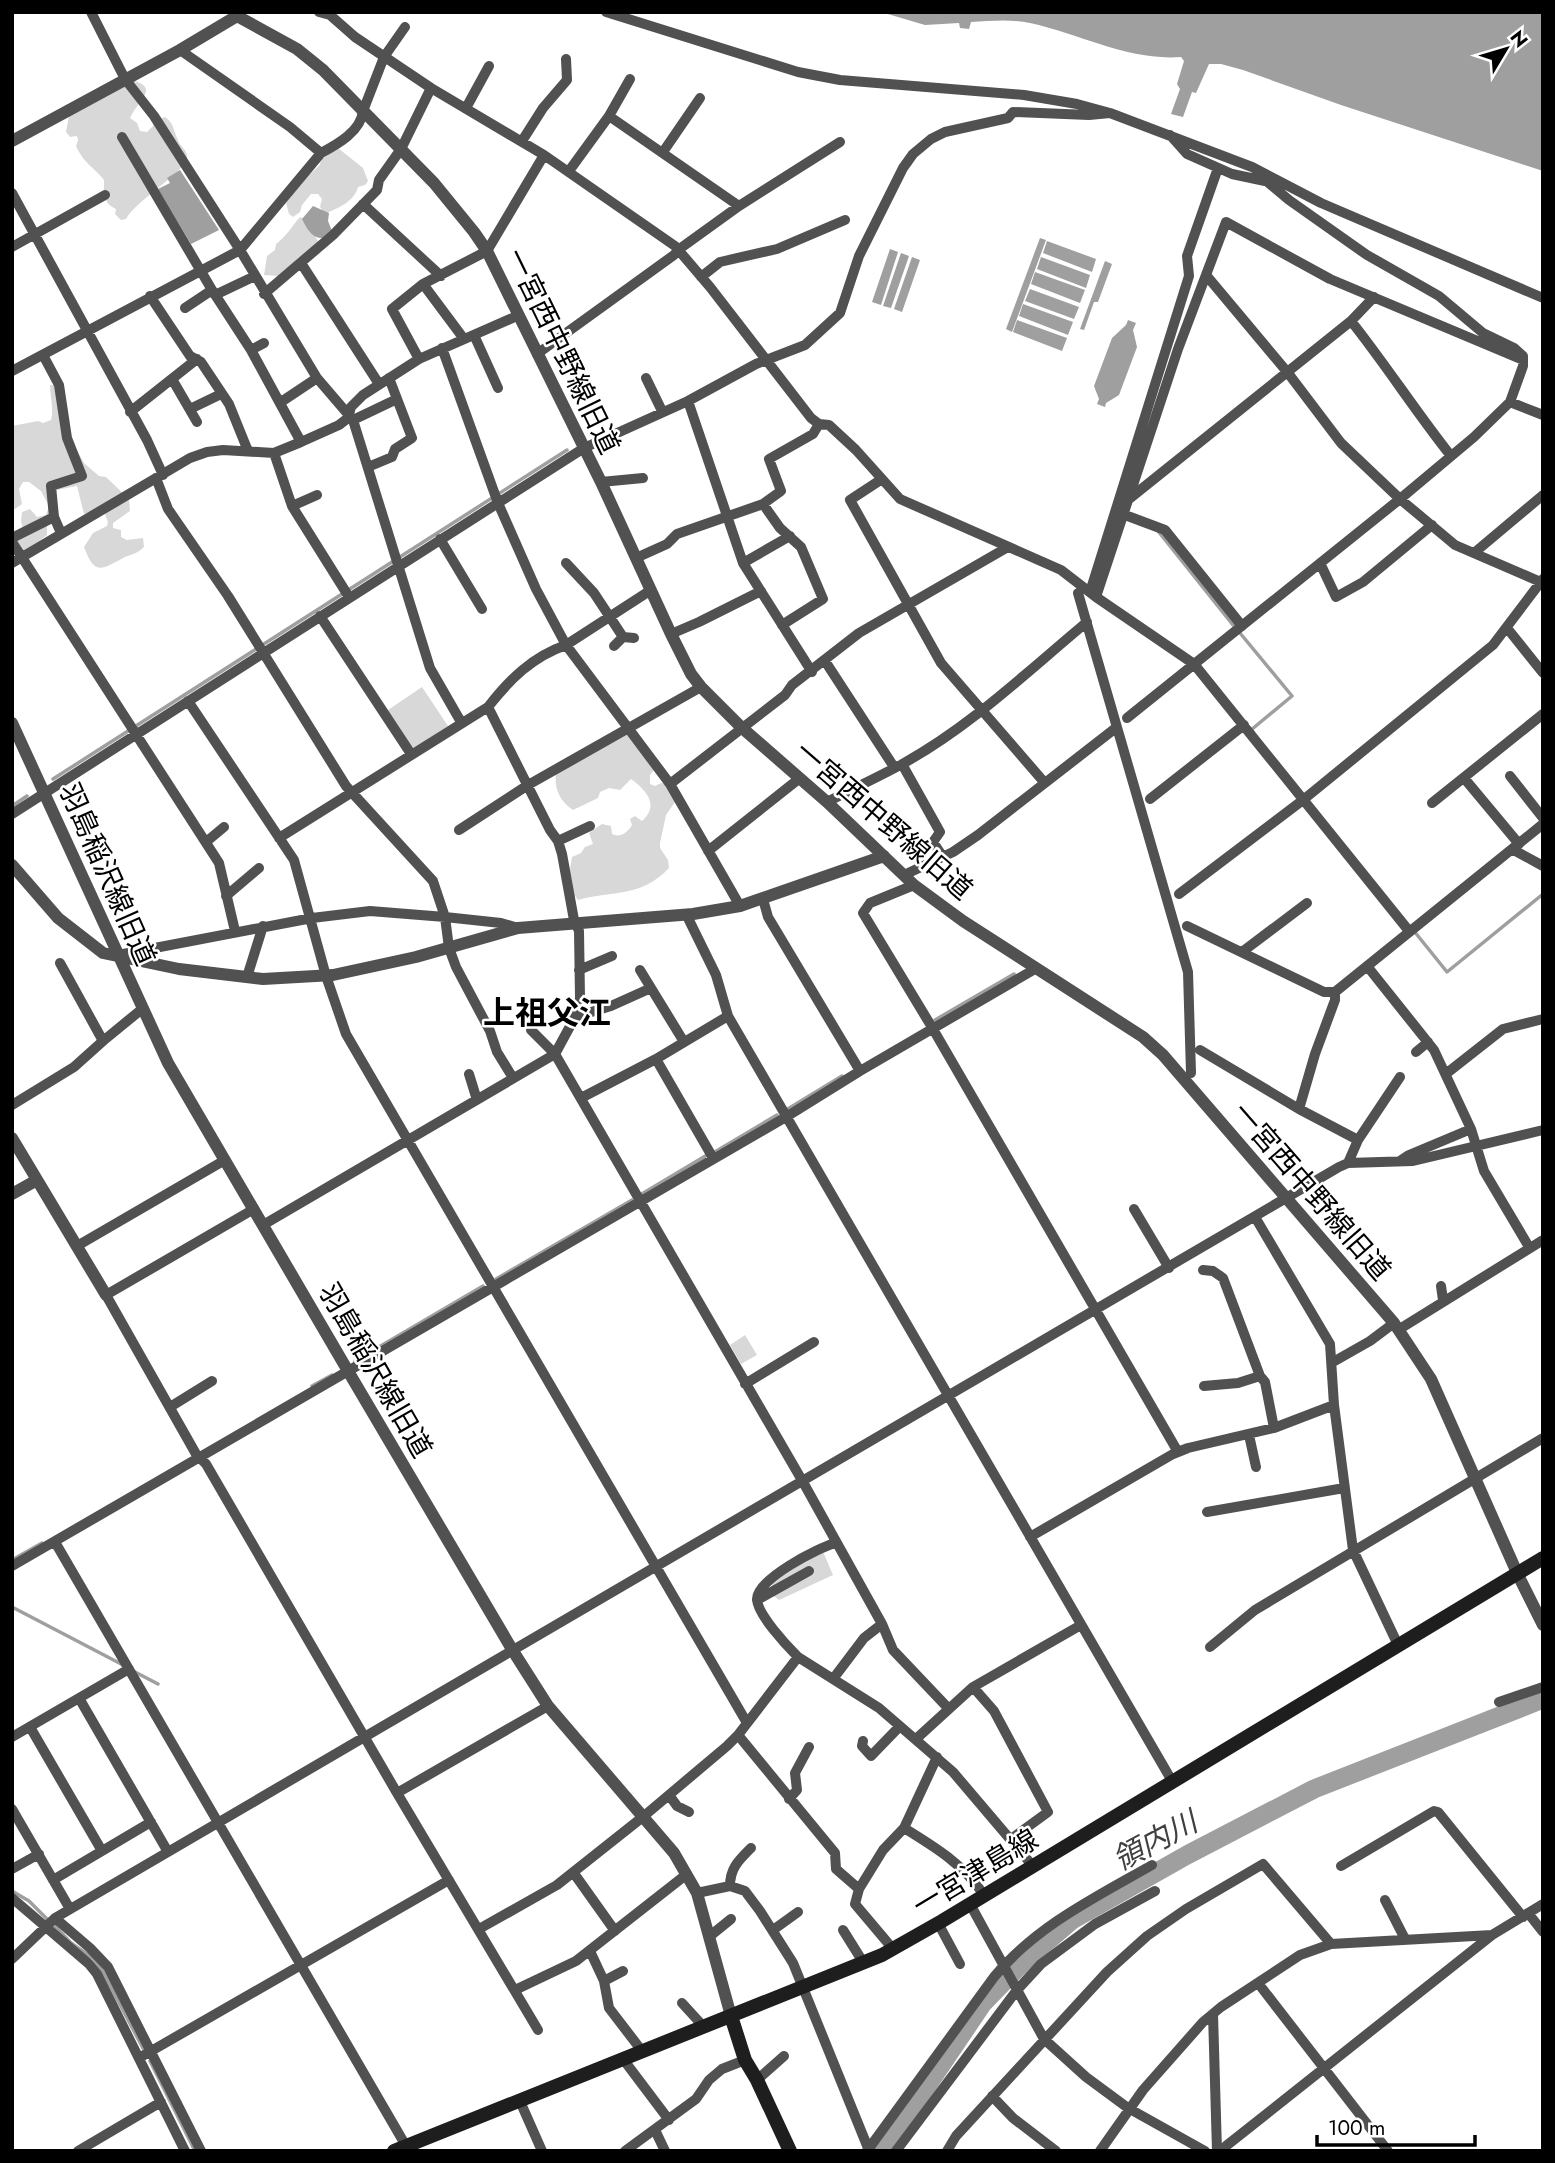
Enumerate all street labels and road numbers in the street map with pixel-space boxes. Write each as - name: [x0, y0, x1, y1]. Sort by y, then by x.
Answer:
- street label: 一宮西中野線旧道: [495, 242, 630, 461]
- street label: 一宮西中野線旧道: [786, 731, 982, 909]
- street label: 羽島稲沢線旧道: [49, 776, 166, 972]
- street label: 一宮西中野線旧道: [1223, 1093, 1401, 1289]
- street label: 羽島稲沢線旧道: [309, 1275, 442, 1465]
- street label: 一宮津島線: [905, 1819, 1046, 1926]

